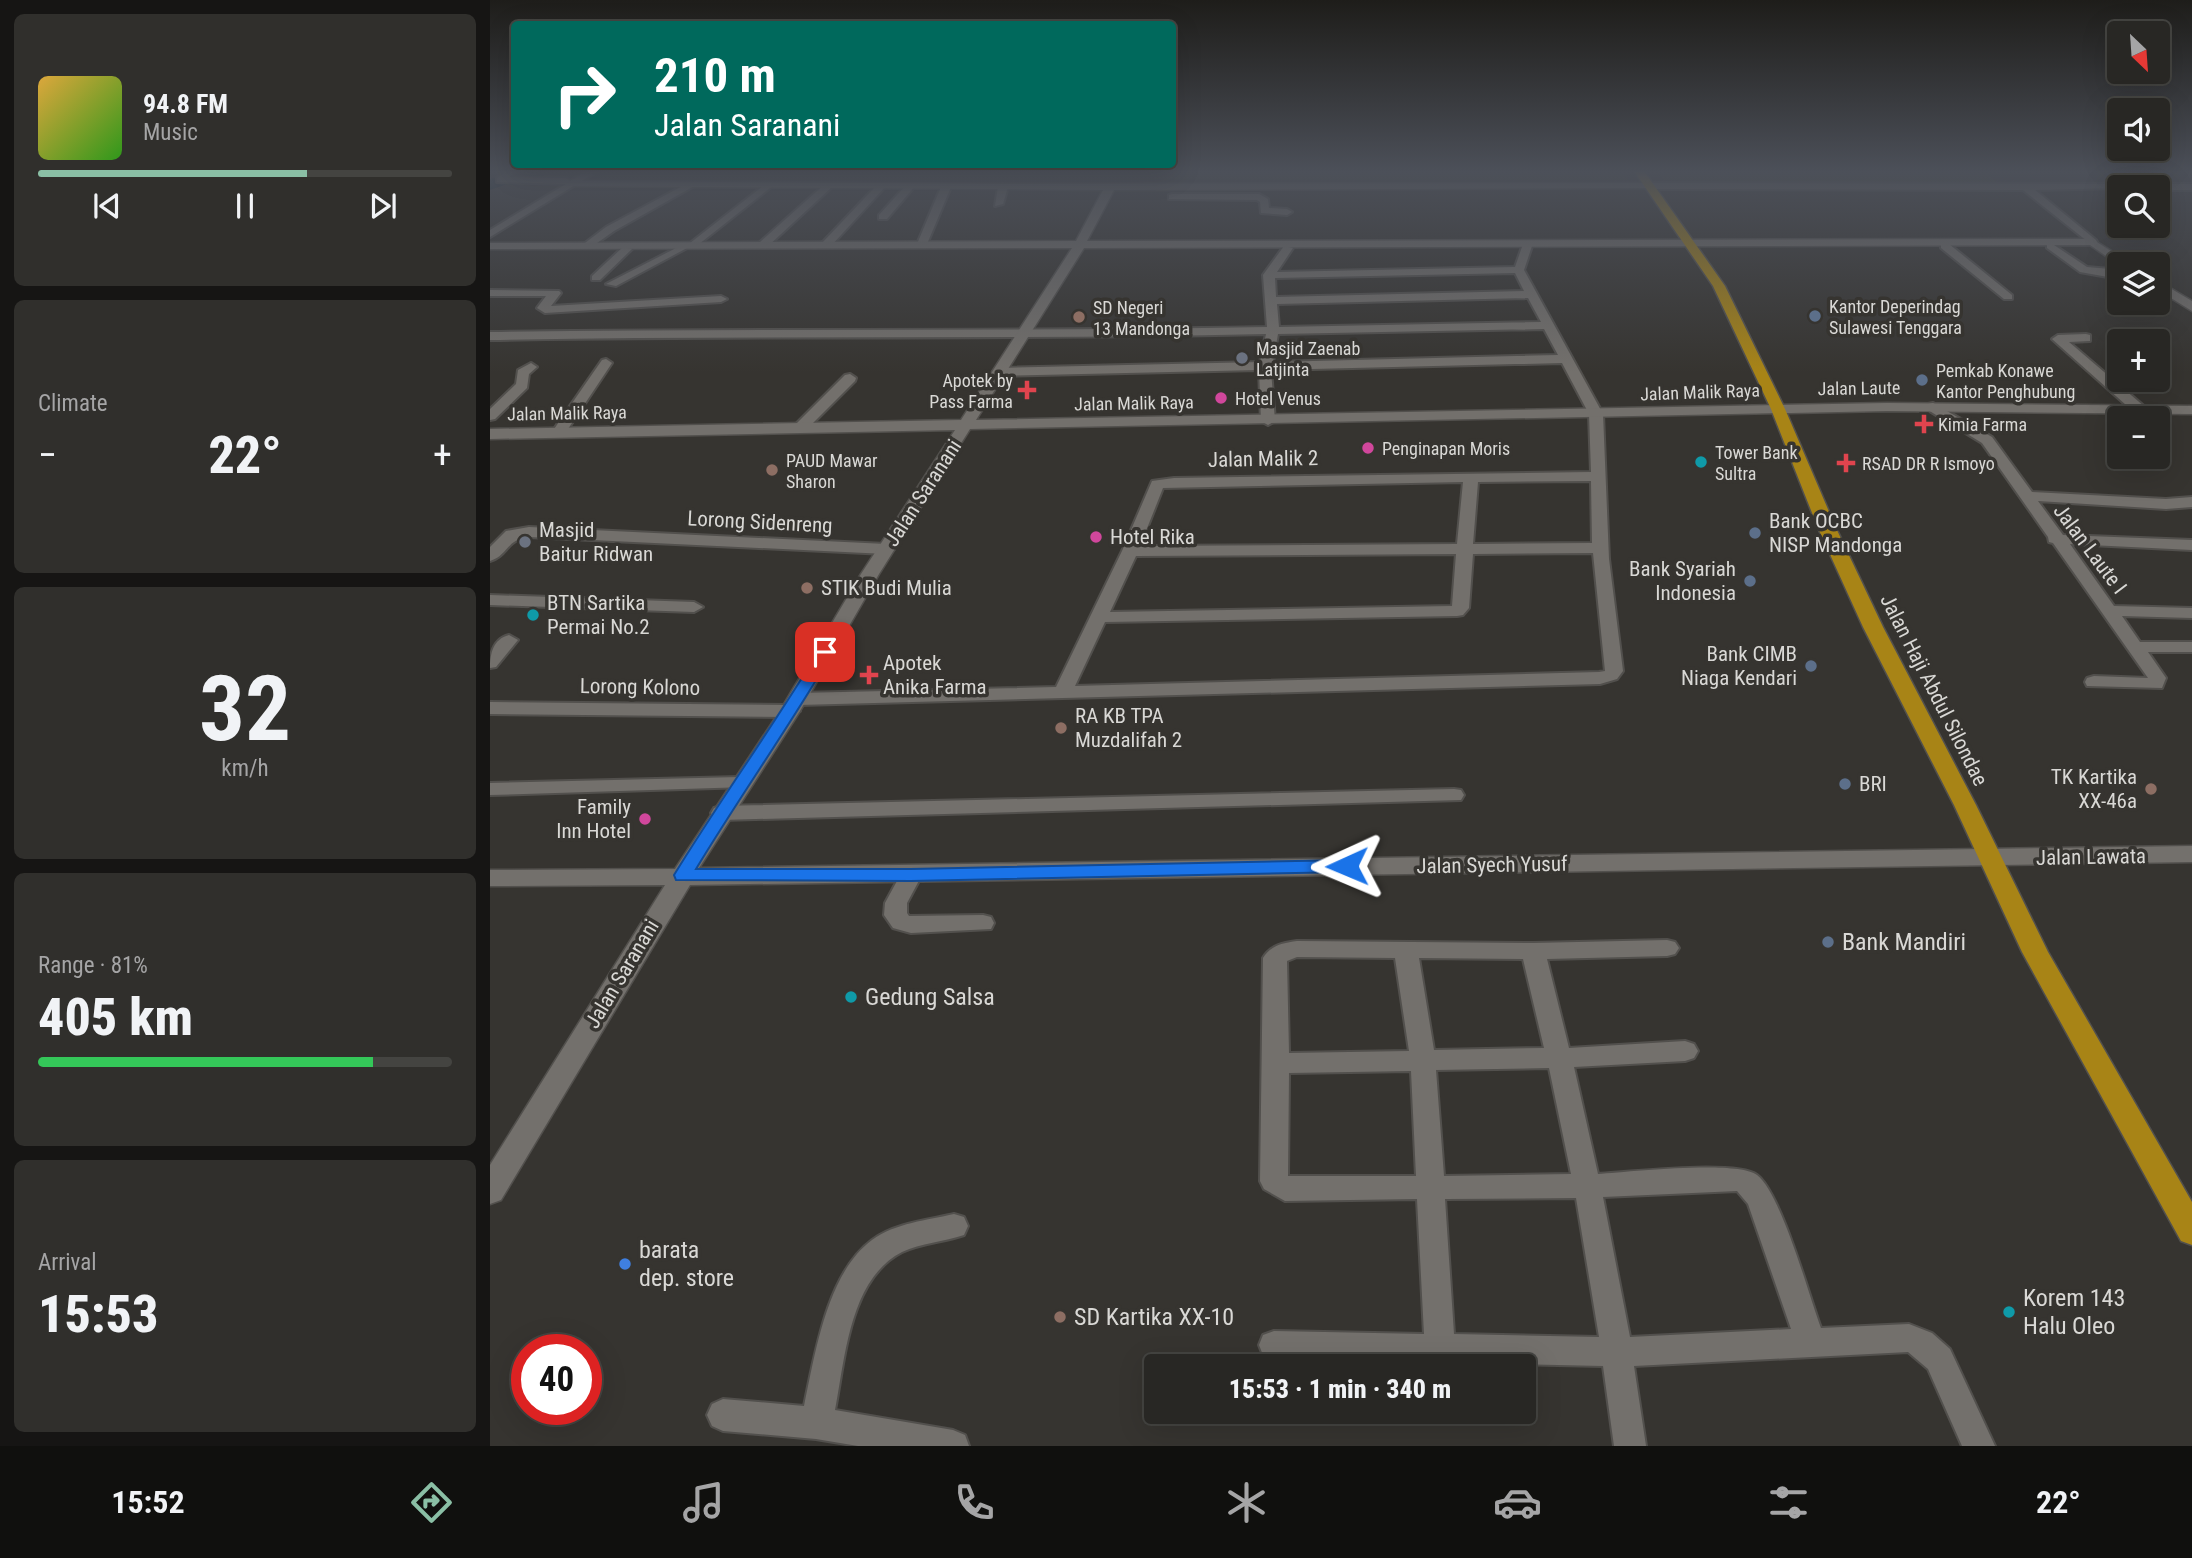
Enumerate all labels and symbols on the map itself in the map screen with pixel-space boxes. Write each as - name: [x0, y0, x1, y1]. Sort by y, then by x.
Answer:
- north arrow: [2107, 21, 2170, 84]
- place label: Kantor Deperindag Sulawesi Tenggara: [1829, 296, 1962, 338]
- place label: SD Negeri 13 Mandonga: [1093, 297, 1190, 339]
- marker: Kantor Deperindag Sulawesi Tenggara: [1807, 308, 1823, 324]
- marker: SD Negeri 13 Mandonga: [1071, 309, 1087, 325]
- place label: Masjid Zaenab Latjinta: [1256, 338, 1360, 380]
- marker: Masjid Zaenab Latjinta: [1234, 350, 1250, 366]
- place label: Pemkab Konawe Kantor Penghubung: [1936, 360, 2075, 402]
- place label: Apotek by Pass Farma: [929, 370, 1014, 412]
- marker: Pemkab Konawe Kantor Penghubung: [1914, 372, 1930, 388]
- street label: Jalan Laute: [1818, 377, 1900, 399]
- street label: Jalan Malik Raya: [1640, 379, 1760, 405]
- marker: Apotek by Pass Farma: [1019, 382, 1035, 398]
- place label: Hotel Venus: [1235, 388, 1321, 409]
- marker: Hotel Venus: [1213, 390, 1229, 406]
- street label: Jalan Malik Raya: [1074, 391, 1194, 415]
- street label: Jalan Malik Raya: [507, 401, 627, 425]
- place label: Kimia Farma: [1938, 414, 2027, 435]
- marker: Kimia Farma: [1916, 416, 1932, 432]
- street label: Jalan Saranani: [880, 435, 966, 551]
- place label: Penginapan Moris: [1382, 438, 1510, 459]
- marker: Penginapan Moris: [1360, 440, 1376, 456]
- place label: Tower Bank Sultra: [1715, 442, 1798, 484]
- street label: Jalan Malik 2: [1208, 446, 1318, 472]
- place label: PAUD Mawar Sharon: [786, 450, 878, 492]
- marker: RSAD DR R Ismoyo: [1836, 453, 1856, 473]
- place label: RSAD DR R Ismoyo: [1862, 453, 1995, 474]
- marker: Tower Bank Sultra: [1693, 454, 1709, 470]
- marker: PAUD Mawar Sharon: [764, 462, 780, 478]
- street label: Jalan Laute I: [2048, 499, 2132, 599]
- street label: Lorong Sidenreng: [687, 506, 833, 538]
- place label: Bank OCBC NISP Mandonga: [1769, 509, 1902, 557]
- place label: Masjid Baitur Ridwan: [539, 518, 653, 566]
- place label: Hotel Rika: [1110, 525, 1195, 549]
- marker: Bank OCBC NISP Mandonga: [1747, 525, 1763, 541]
- marker: Hotel Rika: [1088, 529, 1104, 545]
- marker: Masjid Baitur Ridwan: [517, 534, 533, 550]
- place label: Bank Syariah Indonesia: [1629, 557, 1736, 605]
- marker: Bank Syariah Indonesia: [1742, 573, 1758, 589]
- place label: STIK Budi Mulia: [821, 576, 952, 600]
- marker: STIK Budi Mulia: [799, 580, 815, 596]
- street label: Jalan Haji Abdul Silondae: [1875, 590, 1993, 790]
- place label: BTN Sartika Permai No.2: [547, 591, 650, 639]
- marker: BTN Sartika Permai No.2: [525, 607, 541, 623]
- pin: [795, 622, 855, 682]
- place label: Bank CIMB Niaga Kendari: [1681, 642, 1797, 690]
- place label: Apotek Anika Farma: [883, 651, 987, 699]
- marker: Bank CIMB Niaga Kendari: [1803, 658, 1819, 674]
- marker: Apotek Anika Farma: [861, 667, 877, 683]
- street label: Lorong Kolono: [580, 674, 700, 700]
- place label: RA KB TPA Muzdalifah 2: [1075, 704, 1182, 752]
- marker: RA KB TPA Muzdalifah 2: [1053, 720, 1069, 736]
- place label: TK Kartika XX-46a: [2051, 765, 2137, 813]
- place label: BRI: [1859, 772, 1887, 796]
- marker: BRI: [1837, 776, 1853, 792]
- marker: TK Kartika XX-46a: [2143, 781, 2159, 797]
- place label: Family Inn Hotel: [556, 795, 631, 843]
- marker: Family Inn Hotel: [637, 811, 653, 827]
- position arrow: [1310, 829, 1384, 903]
- street label: Jalan Lawata: [2036, 844, 2146, 870]
- street label: Jalan Syech Yusuf: [1416, 852, 1568, 878]
- street label: Jalan Saranani: [580, 915, 664, 1033]
- place label: Bank Mandiri: [1842, 928, 1966, 956]
- marker: Bank Mandiri: [1820, 934, 1836, 950]
- place label: Gedung Salsa: [865, 983, 995, 1011]
- marker: Gedung Salsa: [843, 989, 859, 1005]
- place label: barata dep. store: [639, 1236, 734, 1292]
- marker: barata dep. store: [617, 1256, 633, 1272]
- place label: Korem 143 Halu Oleo: [2023, 1284, 2125, 1340]
- place label: SD Kartika XX-10: [1074, 1303, 1234, 1331]
- marker: Korem 143 Halu Oleo: [2001, 1304, 2017, 1320]
- marker: SD Kartika XX-10: [1052, 1309, 1068, 1325]
- speed limit sign: 40: [511, 1334, 602, 1425]

